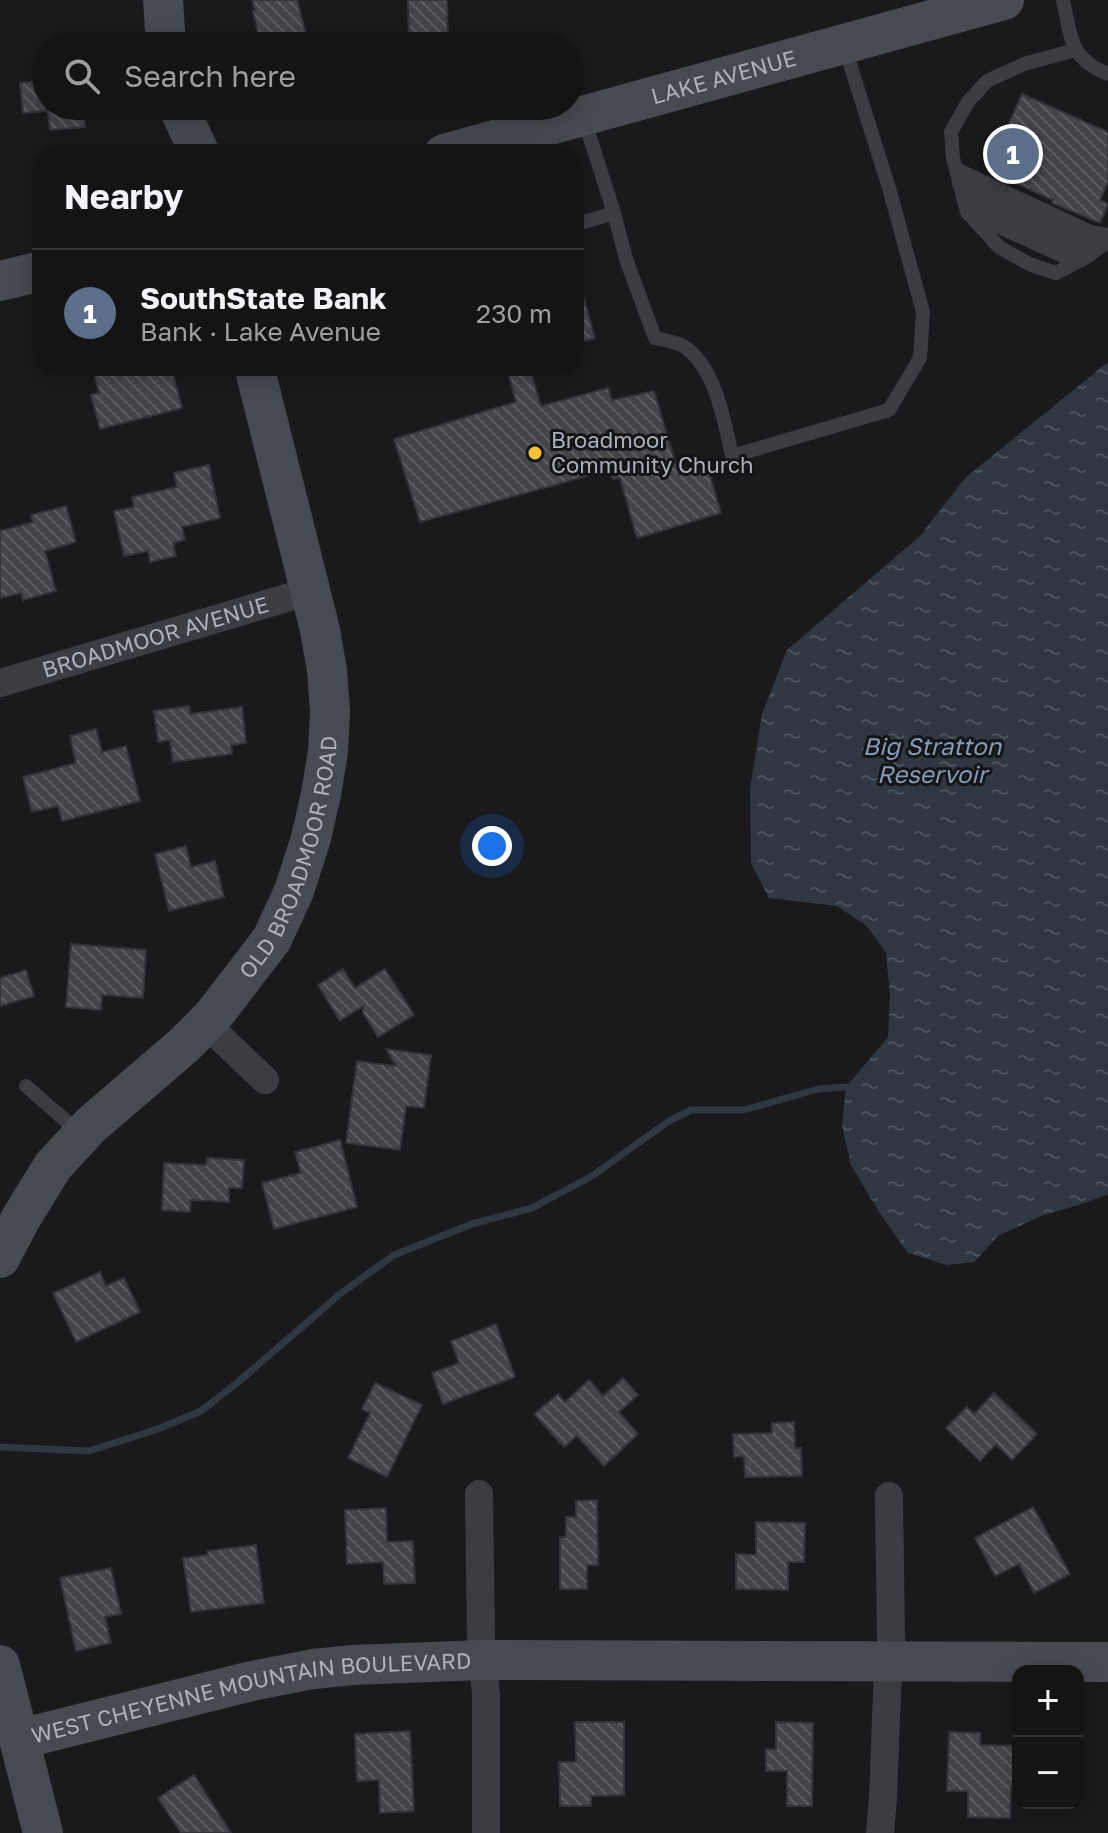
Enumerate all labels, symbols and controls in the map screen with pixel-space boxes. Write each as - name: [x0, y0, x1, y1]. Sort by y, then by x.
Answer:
- search box: [32, 32, 584, 120]
- street label: LAKE AVENUE: [648, 44, 799, 109]
- icon: search: [60, 54, 104, 98]
- text: Search here: [124, 58, 296, 94]
- pin: 1: [987, 124, 1039, 184]
- text: Nearby: [64, 176, 184, 216]
- text: SouthState Bank: [140, 280, 387, 316]
- text: 1: [83, 298, 97, 329]
- text: 230 m: [476, 298, 552, 329]
- text: Bank · Lake Avenue: [140, 316, 381, 347]
- place label: Broadmoor Community Church: [551, 426, 754, 478]
- marker: Broadmoor Community Church: [526, 444, 544, 462]
- street label: BROADMOOR AVENUE: [39, 590, 272, 683]
- water label: Big Stratton Reservoir: [863, 731, 1002, 788]
- street label: OLD BROADMOOR ROAD: [233, 735, 342, 983]
- your location: [472, 826, 512, 866]
- street label: WEST CHEYENNE MOUNTAIN BOULEVARD: [28, 1646, 472, 1749]
- map controls: [1012, 1665, 1084, 1809]
- button: +: [1012, 1665, 1084, 1737]
- button: −: [1012, 1737, 1084, 1809]

